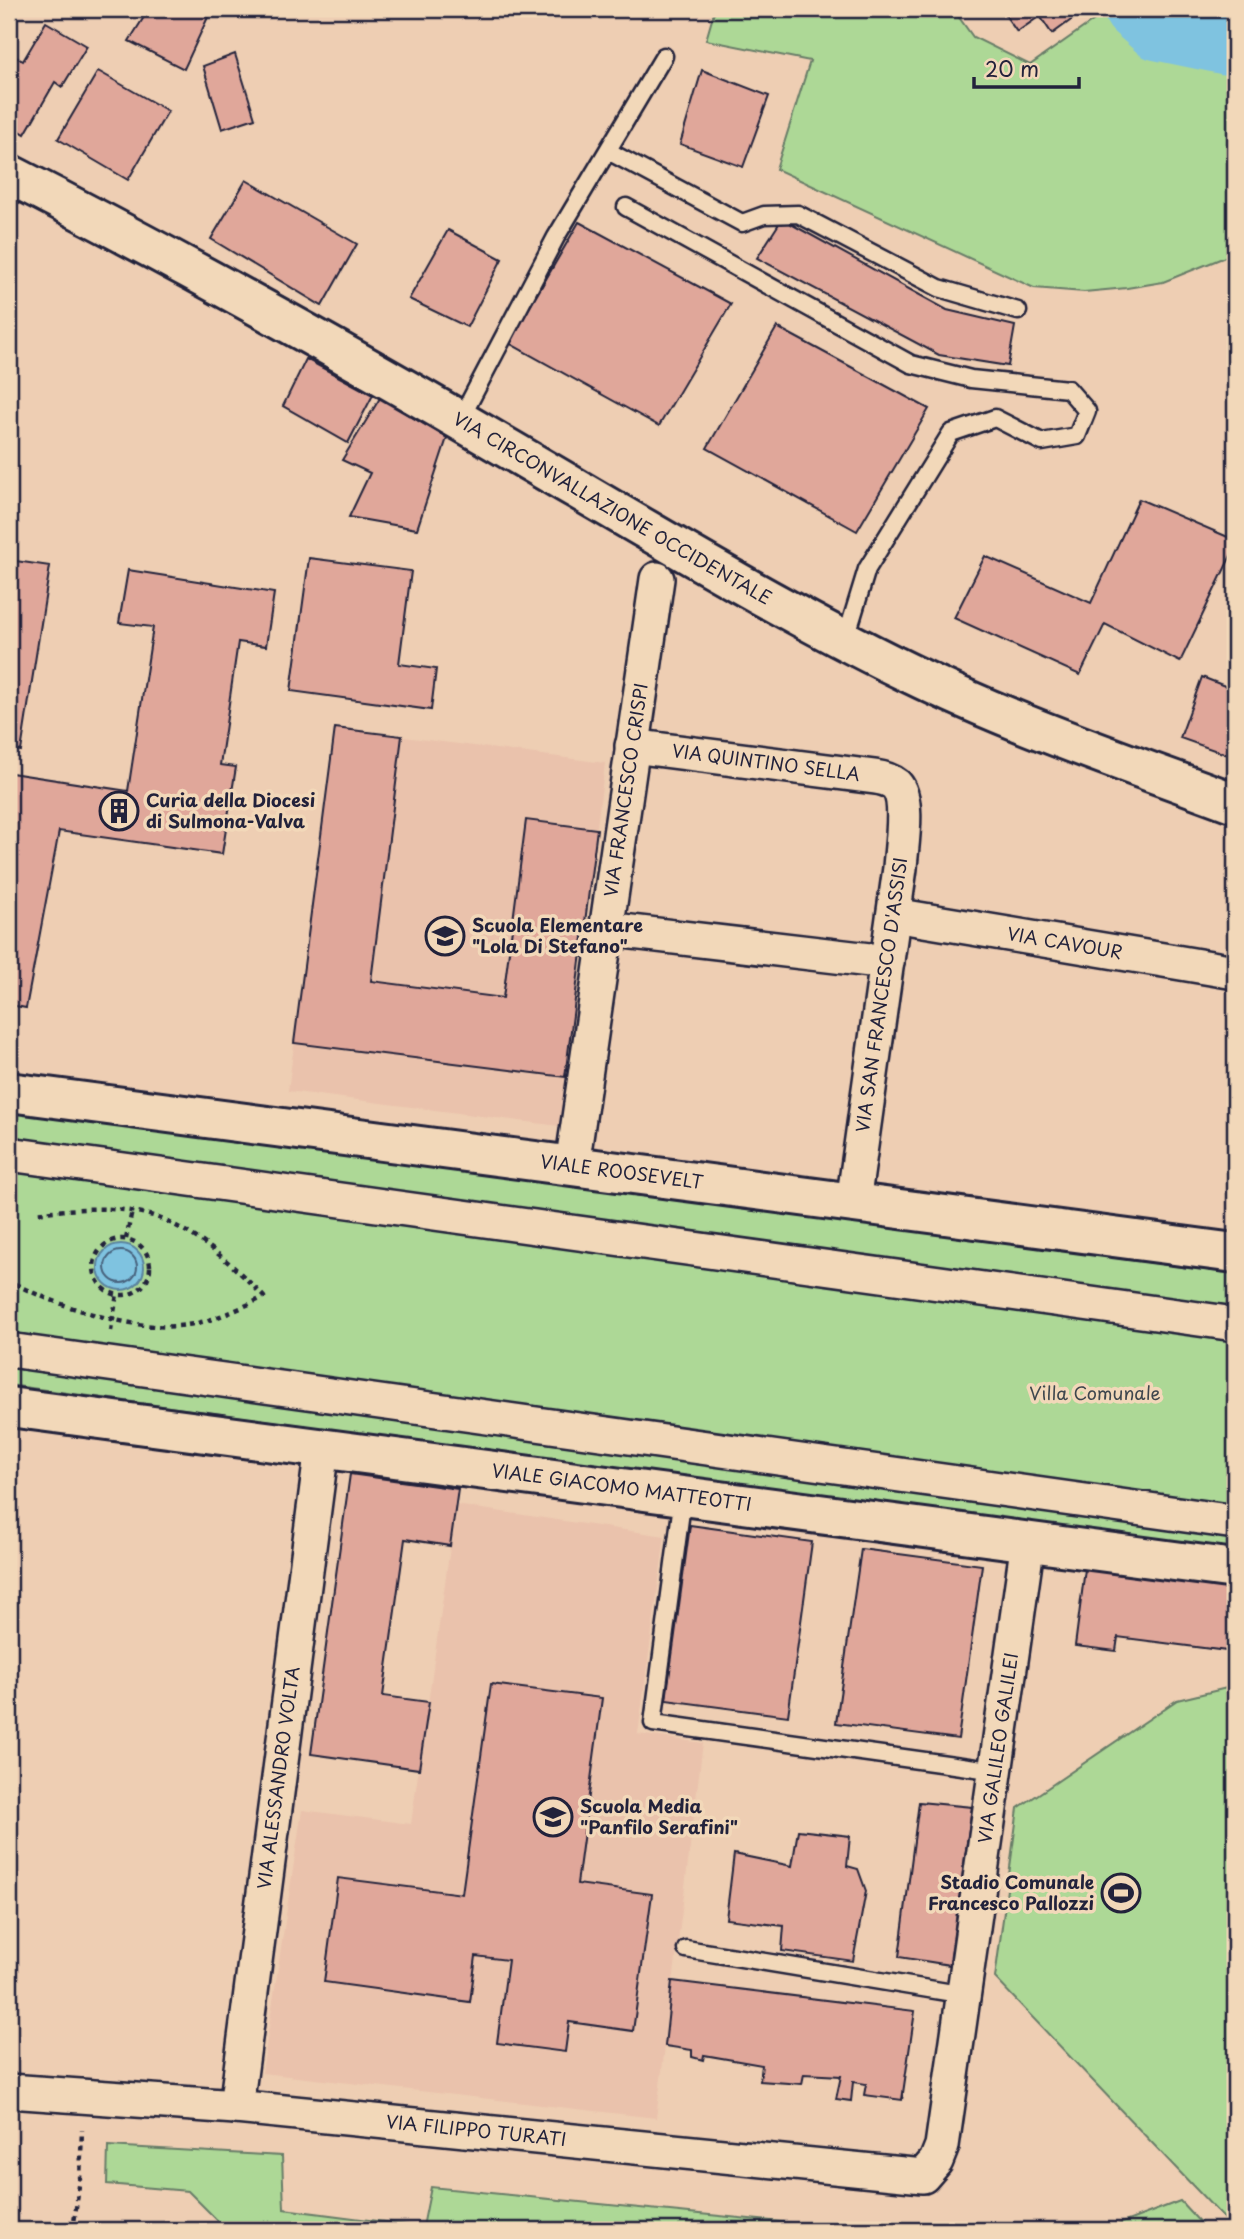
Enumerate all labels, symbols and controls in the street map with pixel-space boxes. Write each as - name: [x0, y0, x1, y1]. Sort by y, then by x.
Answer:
- scale bar: [974, 46, 1080, 90]
- text: 20 m: [985, 52, 1039, 84]
- street label: VIA CIRCONVALLAZIONE OCCIDENTALE: [449, 405, 777, 611]
- street label: VIA FRANCESCO CRISPI: [596, 681, 654, 898]
- street label: VIA QUINTINO SELLA: [670, 736, 862, 787]
- place label: Curia della Diocesi di Sulmona-Valva: [146, 786, 315, 834]
- building icon: Curia della Diocesi di Sulmona-Valva: [98, 790, 140, 832]
- street label: VIA SAN FRANCESCO D'ASSISI: [848, 855, 913, 1134]
- place label: Scuola Elementare "Lola Di Stefano": [472, 911, 643, 959]
- school or university icon: Scuola Elementare "Lola Di Stefano": [424, 915, 466, 957]
- street label: VIA CAVOUR: [1005, 919, 1125, 965]
- street label: VIALE ROOSEVELT: [539, 1147, 706, 1195]
- park label: Villa Comunale: [1029, 1379, 1161, 1406]
- street label: VIALE GIACOMO MATTEOTTI: [490, 1456, 754, 1517]
- street label: VIA GALILEO GALILEI: [970, 1650, 1024, 1845]
- street label: VIA ALESSANDRO VOLTA: [250, 1664, 305, 1891]
- place label: Scuola Media "Panfilo Serafini": [580, 1792, 738, 1840]
- school or university icon: Scuola Media "Panfilo Serafini": [532, 1796, 574, 1838]
- place label: Stadio Comunale Francesco Pallozzi: [928, 1868, 1094, 1916]
- sports icon: Stadio Comunale Francesco Pallozzi: [1100, 1872, 1142, 1914]
- street label: VIA FILIPPO TURATI: [385, 2107, 568, 2152]

